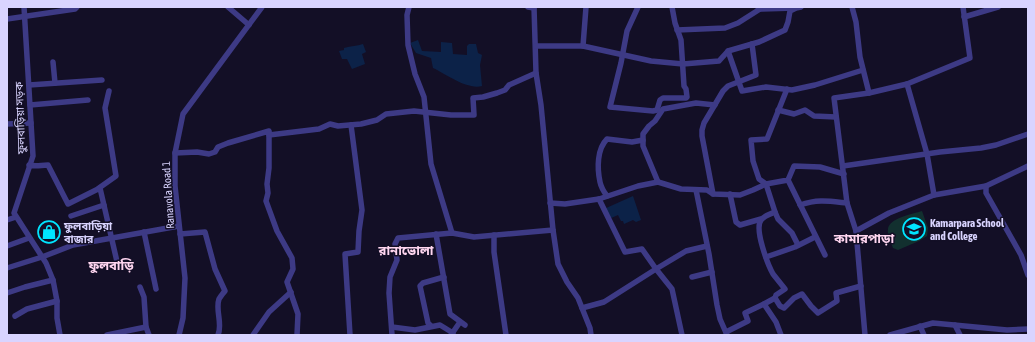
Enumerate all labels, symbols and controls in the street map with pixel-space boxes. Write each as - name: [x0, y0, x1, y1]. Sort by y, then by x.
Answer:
- street label: ফুলবাড়িয়া সড়ক: [13, 81, 28, 155]
- street label: Ranavola Road 1: [160, 161, 176, 229]
- school or university icon: Kamarpara School and College: [901, 216, 927, 242]
- place label: Kamarpara School and College: [930, 217, 1005, 242]
- shop icon: ফুলবাড়িয়া বাজার: [36, 219, 62, 245]
- place label: ফুলবাড়িয়া বাজার: [63, 220, 113, 245]
- district label: কামারপাড়া: [833, 231, 894, 246]
- district label: রানাভোলা: [378, 243, 434, 258]
- district label: ফুলবাড়ি: [87, 258, 134, 274]

